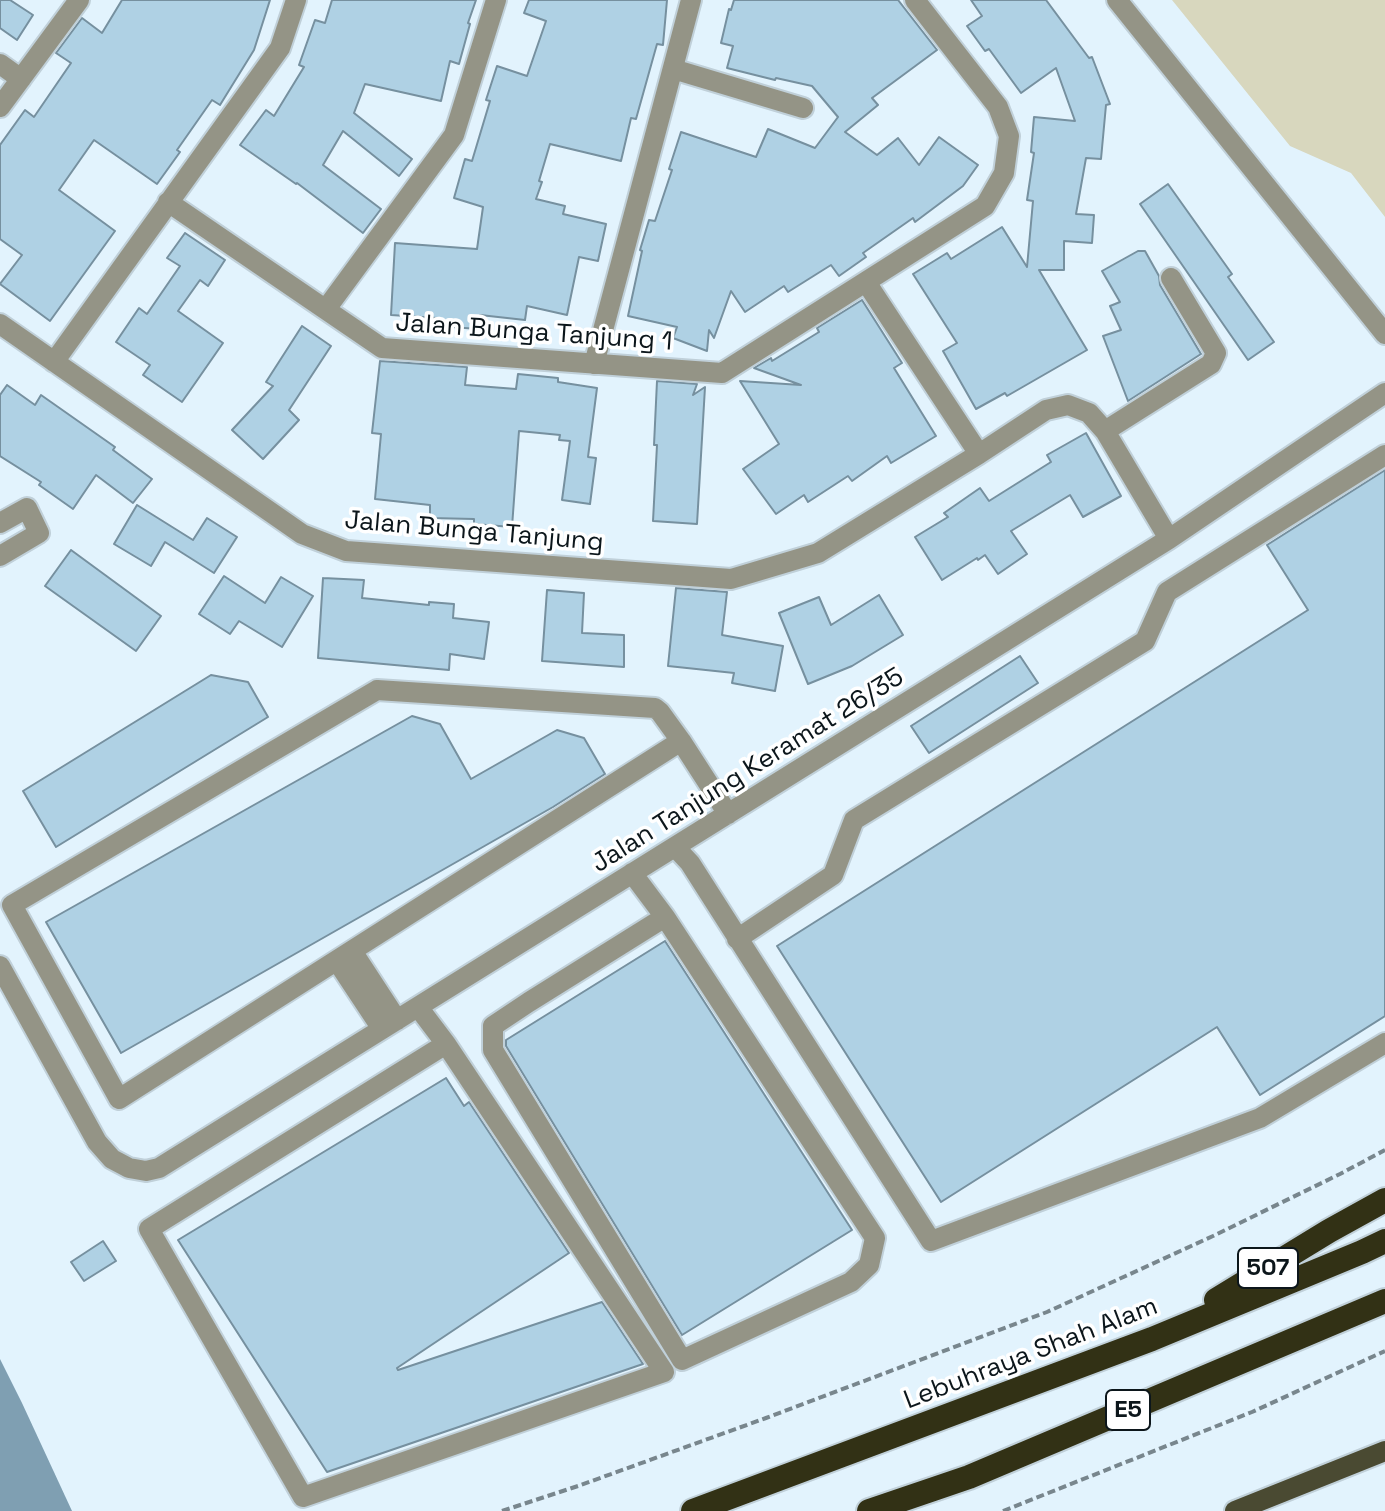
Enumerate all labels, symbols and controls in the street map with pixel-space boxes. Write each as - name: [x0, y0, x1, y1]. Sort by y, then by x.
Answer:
- street label: Jalan Bunga Tanjung 1: [395, 308, 673, 358]
- street label: Jalan Bunga Tanjung: [343, 505, 605, 559]
- street label: Jalan Tanjung Keramat 26/35: [586, 662, 910, 880]
- road number: 507: [1238, 1248, 1298, 1288]
- street label: Lebuhraya Shah Alam: [900, 1291, 1162, 1417]
- road number: E5: [1106, 1390, 1150, 1430]

